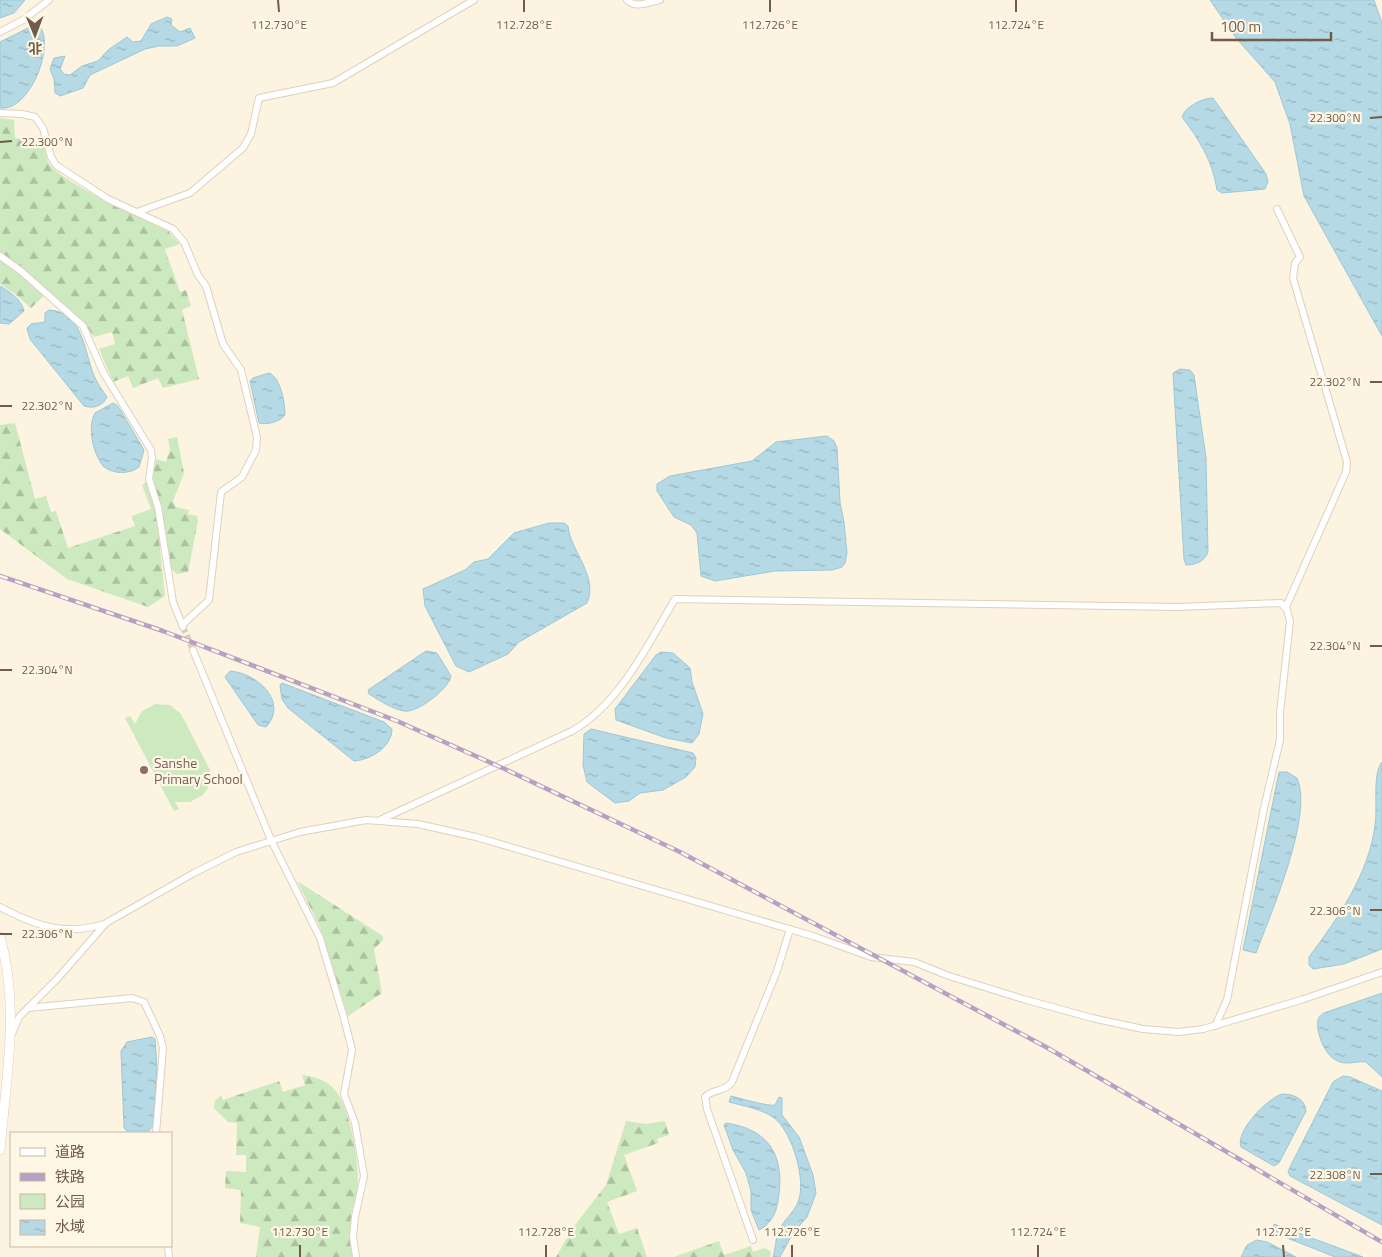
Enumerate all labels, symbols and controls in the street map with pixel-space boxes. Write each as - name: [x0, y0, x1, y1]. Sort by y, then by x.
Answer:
- north arrow: [10, 10, 60, 60]
- scale bar: [1212, 10, 1331, 42]
- text: 112.730°E: [251, 15, 307, 34]
- text: 112.728°E: [496, 15, 552, 34]
- text: 112.726°E: [742, 15, 798, 34]
- text: 112.724°E: [988, 15, 1044, 34]
- text: 100 m: [1220, 15, 1261, 38]
- text: 北: [28, 38, 42, 59]
- text: 22.300°N: [1309, 108, 1361, 127]
- text: 22.300°N: [21, 132, 73, 151]
- text: 22.302°N: [1309, 372, 1361, 391]
- text: 22.302°N: [21, 396, 73, 415]
- text: 22.304°N: [1309, 636, 1361, 655]
- text: 22.304°N: [21, 660, 73, 679]
- place label: Sanshe Primary School: [154, 752, 243, 789]
- marker: Sanshe Primary School: [138, 764, 150, 776]
- text: 22.306°N: [1309, 901, 1361, 920]
- text: 22.306°N: [21, 924, 73, 943]
- legend: [10, 1132, 172, 1247]
- text: 道路: [55, 1140, 85, 1163]
- text: 铁路: [55, 1165, 85, 1188]
- text: 22.308°N: [1309, 1165, 1361, 1184]
- text: 公园: [55, 1190, 85, 1213]
- text: 水域: [55, 1215, 85, 1238]
- text: 112.730°E: [272, 1222, 328, 1241]
- text: 112.728°E: [518, 1222, 574, 1241]
- text: 112.726°E: [764, 1222, 820, 1241]
- text: 112.724°E: [1010, 1222, 1066, 1241]
- text: 112.722°E: [1255, 1222, 1311, 1241]

